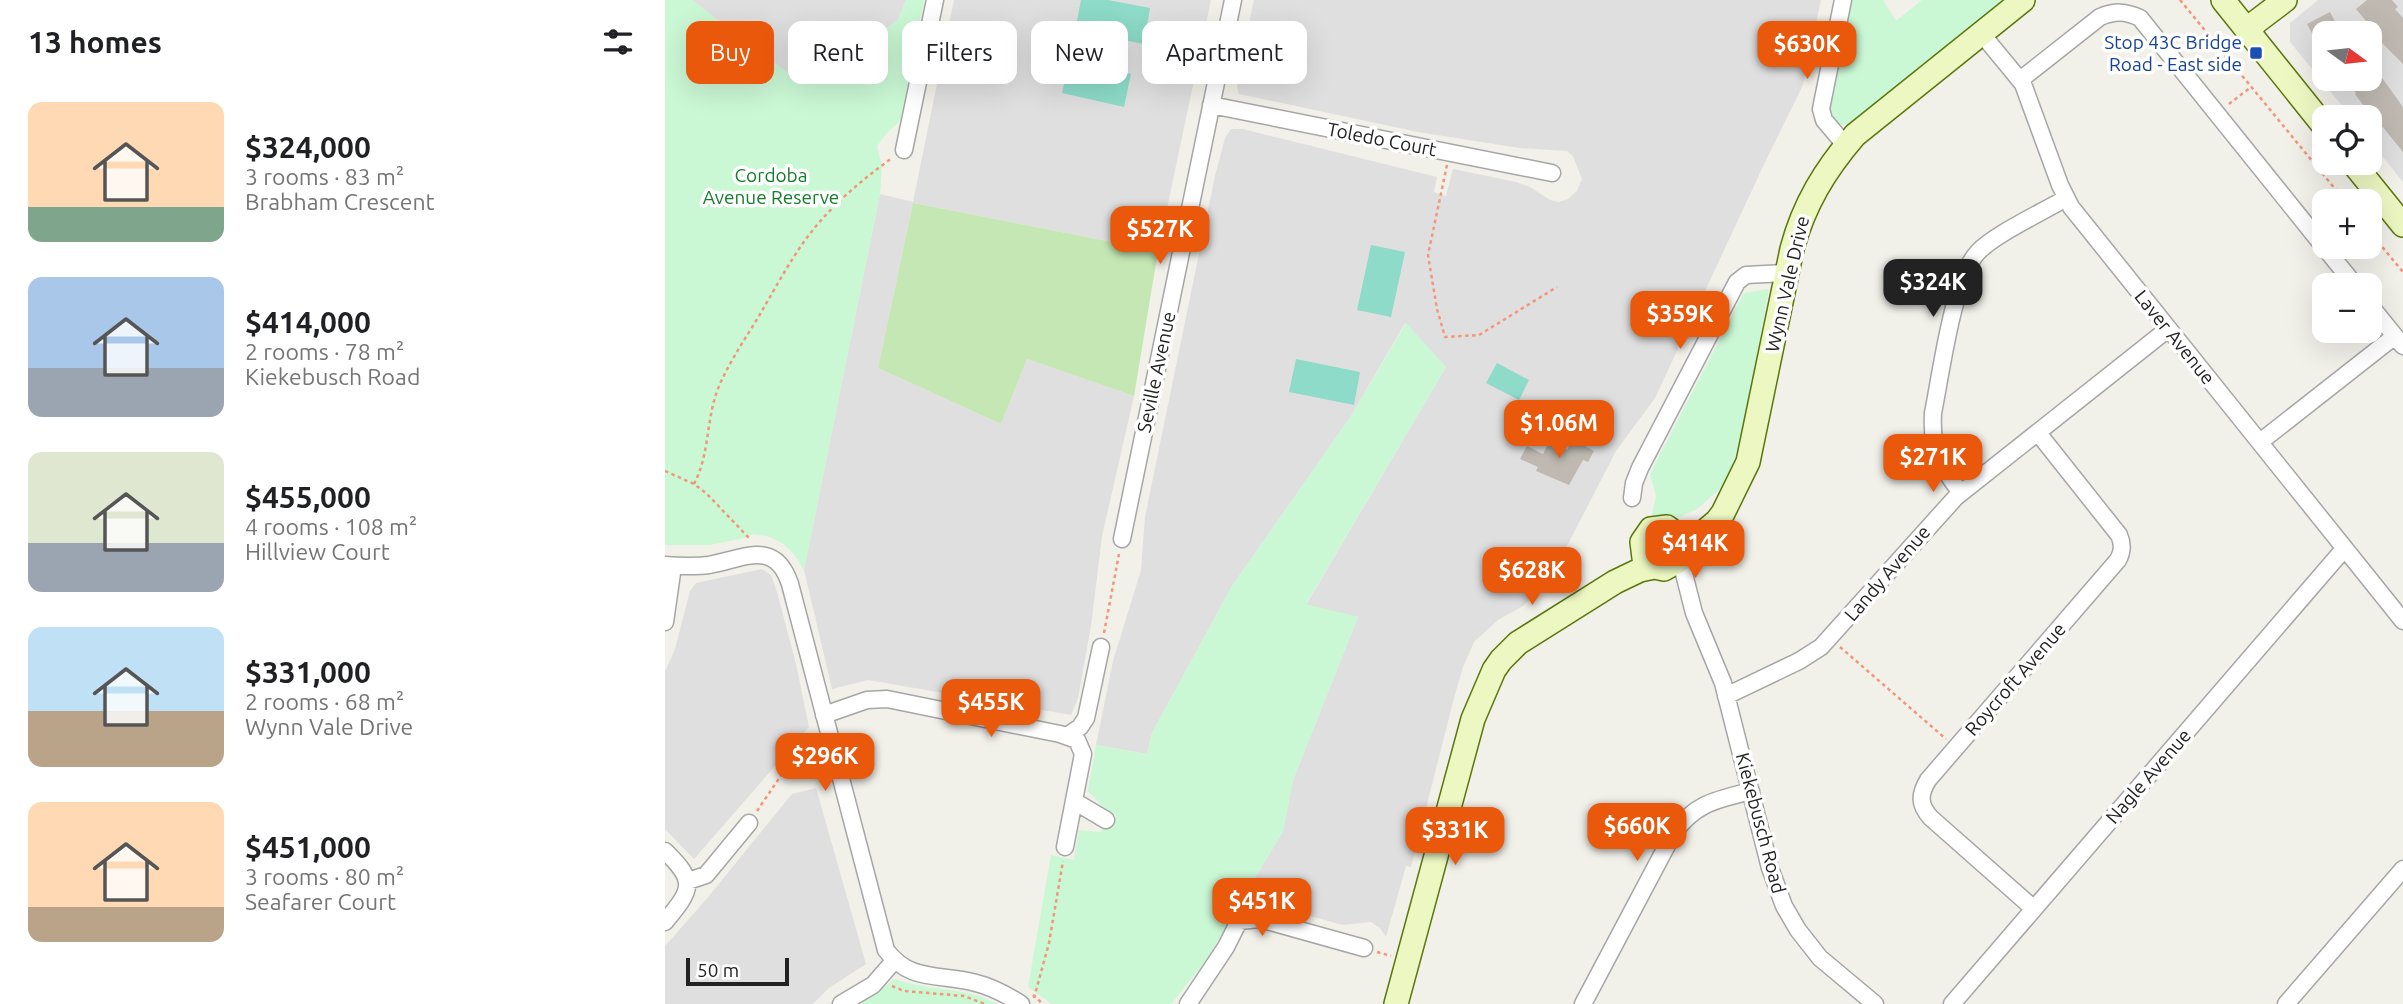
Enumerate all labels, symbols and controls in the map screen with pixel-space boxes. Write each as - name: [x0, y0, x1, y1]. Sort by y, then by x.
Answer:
- chip: Buy: [686, 21, 774, 84]
- chip: Rent: [788, 21, 888, 84]
- chip: Filters: [902, 21, 1017, 84]
- chip: New: [1031, 21, 1128, 84]
- chip: Apartment: [1142, 21, 1307, 84]
- north arrow: [2312, 21, 2382, 91]
- map controls: [2312, 21, 2382, 343]
- pin: $630K: [1758, 22, 1856, 81]
- icon: filters: [599, 23, 637, 61]
- text: 13 homes: [28, 25, 162, 59]
- text: $630K: [1773, 31, 1841, 56]
- place label: Stop 43C Bridge Road - East side: [2104, 31, 2242, 75]
- marker: Stop 43C Bridge Road - East side: [2248, 45, 2264, 61]
- button: locate: [2312, 105, 2382, 175]
- street label: Toledo Court: [1325, 118, 1439, 160]
- icon: home: [84, 130, 168, 214]
- text: $324,000: [245, 130, 371, 164]
- text: 3 rooms · 83 m²: [245, 164, 404, 189]
- park label: Cordoba Avenue Reserve: [703, 164, 839, 208]
- text: Brabham Crescent: [245, 189, 435, 214]
- button: +: [2312, 189, 2382, 259]
- pin: $527K: [1111, 206, 1209, 266]
- street label: Wynn Vale Drive: [1761, 214, 1813, 354]
- text: $527K: [1126, 216, 1194, 241]
- pin: $324K: [1884, 260, 1982, 319]
- text: $324K: [1899, 269, 1967, 294]
- button: −: [2312, 273, 2382, 343]
- street label: Laver Avenue: [2130, 285, 2220, 389]
- pin: $359K: [1631, 292, 1729, 351]
- text: $359K: [1646, 301, 1714, 326]
- icon: home: [84, 305, 168, 389]
- text: $414,000: [245, 305, 371, 339]
- street label: Seville Avenue: [1132, 309, 1180, 435]
- text: 2 rooms · 78 m²: [245, 339, 404, 364]
- text: Kiekebusch Road: [245, 364, 420, 389]
- pin: $1.06M: [1502, 400, 1616, 460]
- text: $1.06M: [1520, 410, 1598, 435]
- pin: $271K: [1884, 434, 1982, 494]
- text: $271K: [1899, 444, 1967, 469]
- icon: home: [84, 480, 168, 564]
- text: $455,000: [245, 480, 371, 514]
- text: 4 rooms · 108 m²: [245, 514, 417, 539]
- pin: $414K: [1646, 520, 1744, 580]
- street label: Landy Avenue: [1840, 521, 1934, 625]
- text: $414K: [1661, 530, 1729, 555]
- text: Hillview Court: [245, 539, 390, 564]
- pin: $628K: [1483, 548, 1581, 607]
- text: $628K: [1498, 557, 1566, 582]
- street label: Roycroft Avenue: [1960, 618, 2070, 740]
- icon: home: [84, 655, 168, 739]
- text: $331,000: [245, 655, 371, 689]
- pin: $455K: [942, 680, 1040, 739]
- text: 2 rooms · 68 m²: [245, 689, 404, 714]
- text: $455K: [957, 689, 1025, 714]
- text: Wynn Vale Drive: [245, 714, 413, 739]
- street label: Nagle Avenue: [2101, 724, 2195, 828]
- pin: $296K: [776, 734, 874, 793]
- text: $296K: [791, 743, 859, 768]
- street label: Kiekebusch Road: [1732, 750, 1790, 896]
- pin: $660K: [1588, 804, 1686, 863]
- pin: $331K: [1406, 808, 1504, 867]
- text: $660K: [1603, 813, 1671, 838]
- text: $331K: [1421, 817, 1489, 842]
- icon: home: [84, 830, 168, 914]
- text: $451,000: [245, 830, 371, 864]
- text: 3 rooms · 80 m²: [245, 864, 404, 889]
- pin: $451K: [1213, 878, 1311, 938]
- text: $451K: [1228, 888, 1296, 913]
- text: Seafarer Court: [245, 889, 396, 914]
- scale bar: [686, 955, 789, 987]
- text: 50 m: [697, 959, 739, 981]

